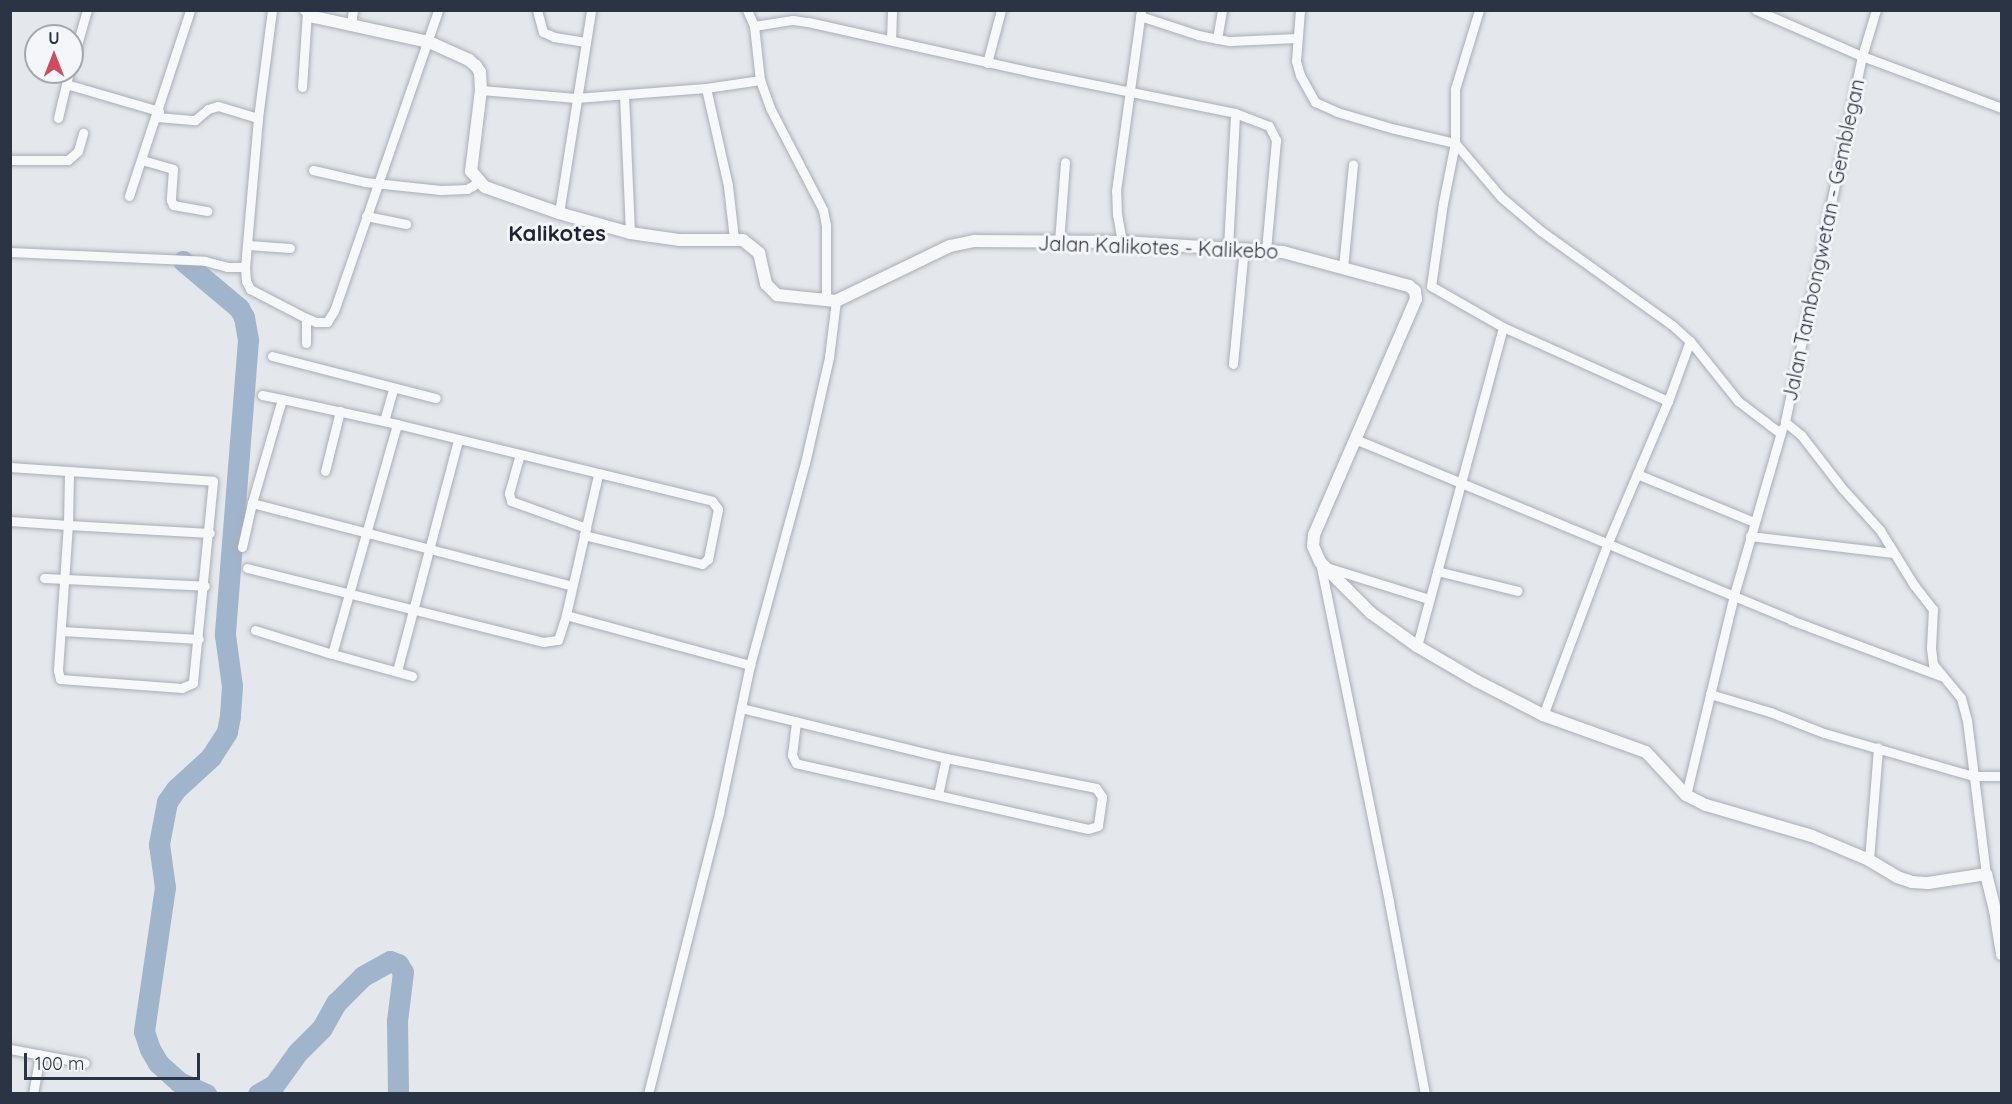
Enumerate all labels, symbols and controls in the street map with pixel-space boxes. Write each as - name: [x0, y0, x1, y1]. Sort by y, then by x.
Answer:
- north arrow: [24, 24, 84, 84]
- text: U: [48, 28, 60, 48]
- street label: Jalan Tambongwetan - Gemblegan: [1777, 77, 1869, 403]
- district label: Kalikotes: [508, 221, 606, 247]
- street label: Jalan Kalikotes - Kalikebo: [1037, 231, 1279, 263]
- scale bar: [27, 1041, 202, 1079]
- text: 100 m: [35, 1052, 84, 1075]

